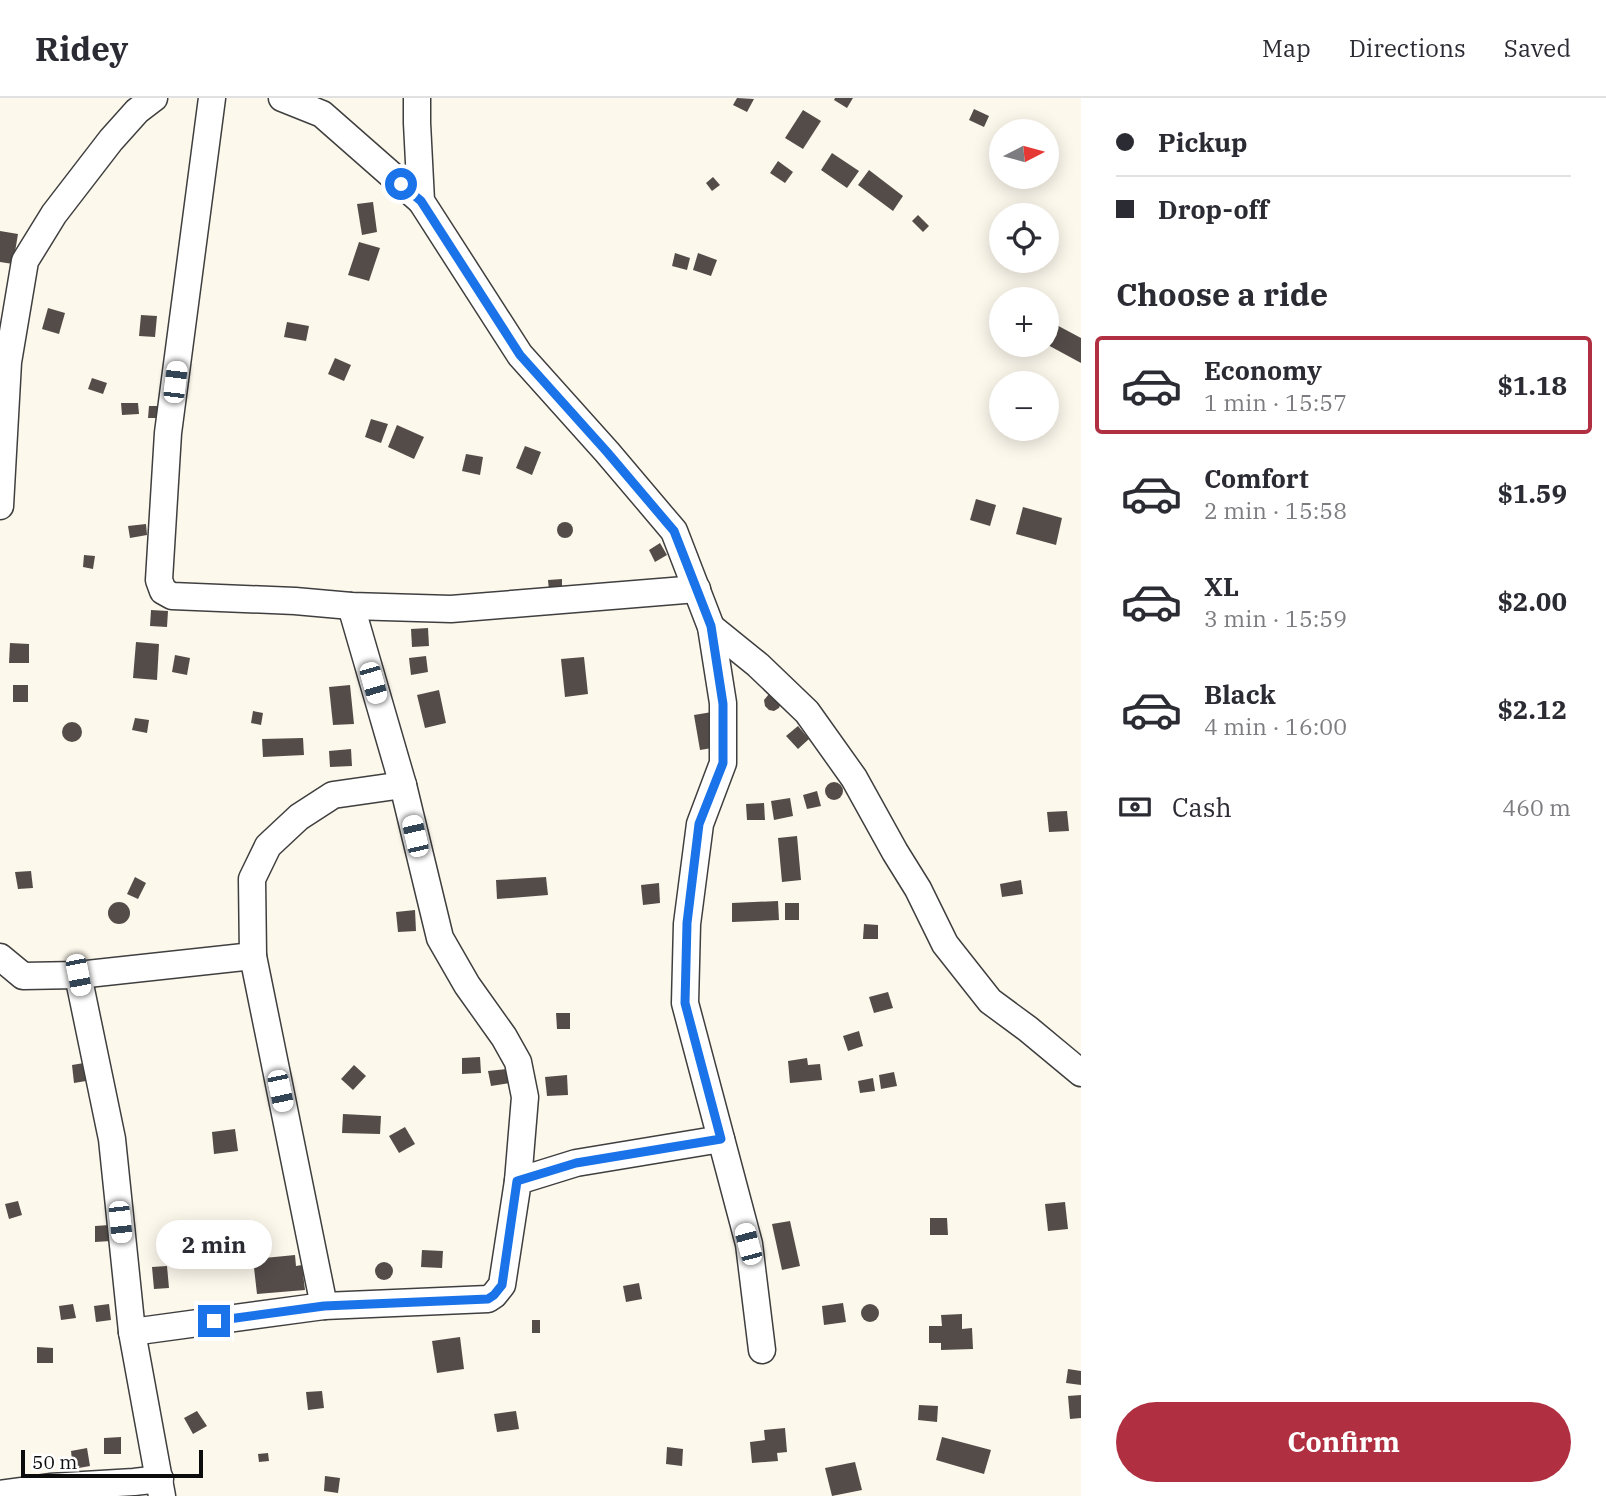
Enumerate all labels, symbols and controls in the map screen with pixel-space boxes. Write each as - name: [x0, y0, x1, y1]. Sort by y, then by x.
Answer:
- text: Ridey: [35, 27, 128, 70]
- text: Map: [1262, 32, 1311, 64]
- text: Directions: [1349, 32, 1466, 64]
- text: Saved: [1504, 32, 1571, 64]
- north arrow: [989, 119, 1059, 189]
- map controls: [989, 119, 1059, 441]
- text: Pickup: [1158, 125, 1248, 159]
- route start: [385, 168, 417, 200]
- text: Drop-off: [1158, 192, 1269, 226]
- button: locate: [989, 203, 1059, 273]
- text: Choose a ride: [1116, 273, 1328, 315]
- button: +: [989, 287, 1059, 357]
- text: Economy: [1204, 353, 1322, 387]
- icon: car: [1120, 354, 1183, 417]
- car: [163, 360, 188, 404]
- text: $1.18: [1497, 368, 1567, 402]
- button: −: [989, 371, 1059, 441]
- text: 1 min · 15:57: [1204, 387, 1347, 417]
- text: Comfort: [1204, 461, 1309, 495]
- icon: car: [1120, 462, 1183, 525]
- text: $1.59: [1497, 476, 1567, 510]
- text: 2 min · 15:58: [1204, 495, 1347, 525]
- text: XL: [1204, 569, 1239, 603]
- icon: car: [1120, 570, 1183, 633]
- text: $2.00: [1497, 584, 1567, 618]
- text: 3 min · 15:59: [1204, 603, 1347, 633]
- car: [358, 660, 389, 706]
- text: Black: [1204, 677, 1276, 711]
- icon: car: [1120, 678, 1183, 741]
- text: $2.12: [1497, 692, 1567, 726]
- text: 4 min · 16:00: [1204, 711, 1347, 741]
- icon: cash: [1116, 788, 1154, 826]
- text: Cash: [1172, 790, 1232, 824]
- text: 460 m: [1502, 792, 1571, 822]
- car: [401, 813, 430, 859]
- car: [64, 952, 93, 998]
- car: [266, 1068, 295, 1114]
- car: [108, 1200, 133, 1244]
- callout: 2 min: [156, 1220, 272, 1268]
- car: [733, 1221, 764, 1267]
- text: 2 min: [182, 1229, 246, 1259]
- route end: [198, 1305, 230, 1337]
- button: Confirm: [1116, 1402, 1571, 1482]
- scale bar: [21, 1447, 203, 1479]
- text: 50 m: [32, 1450, 77, 1474]

